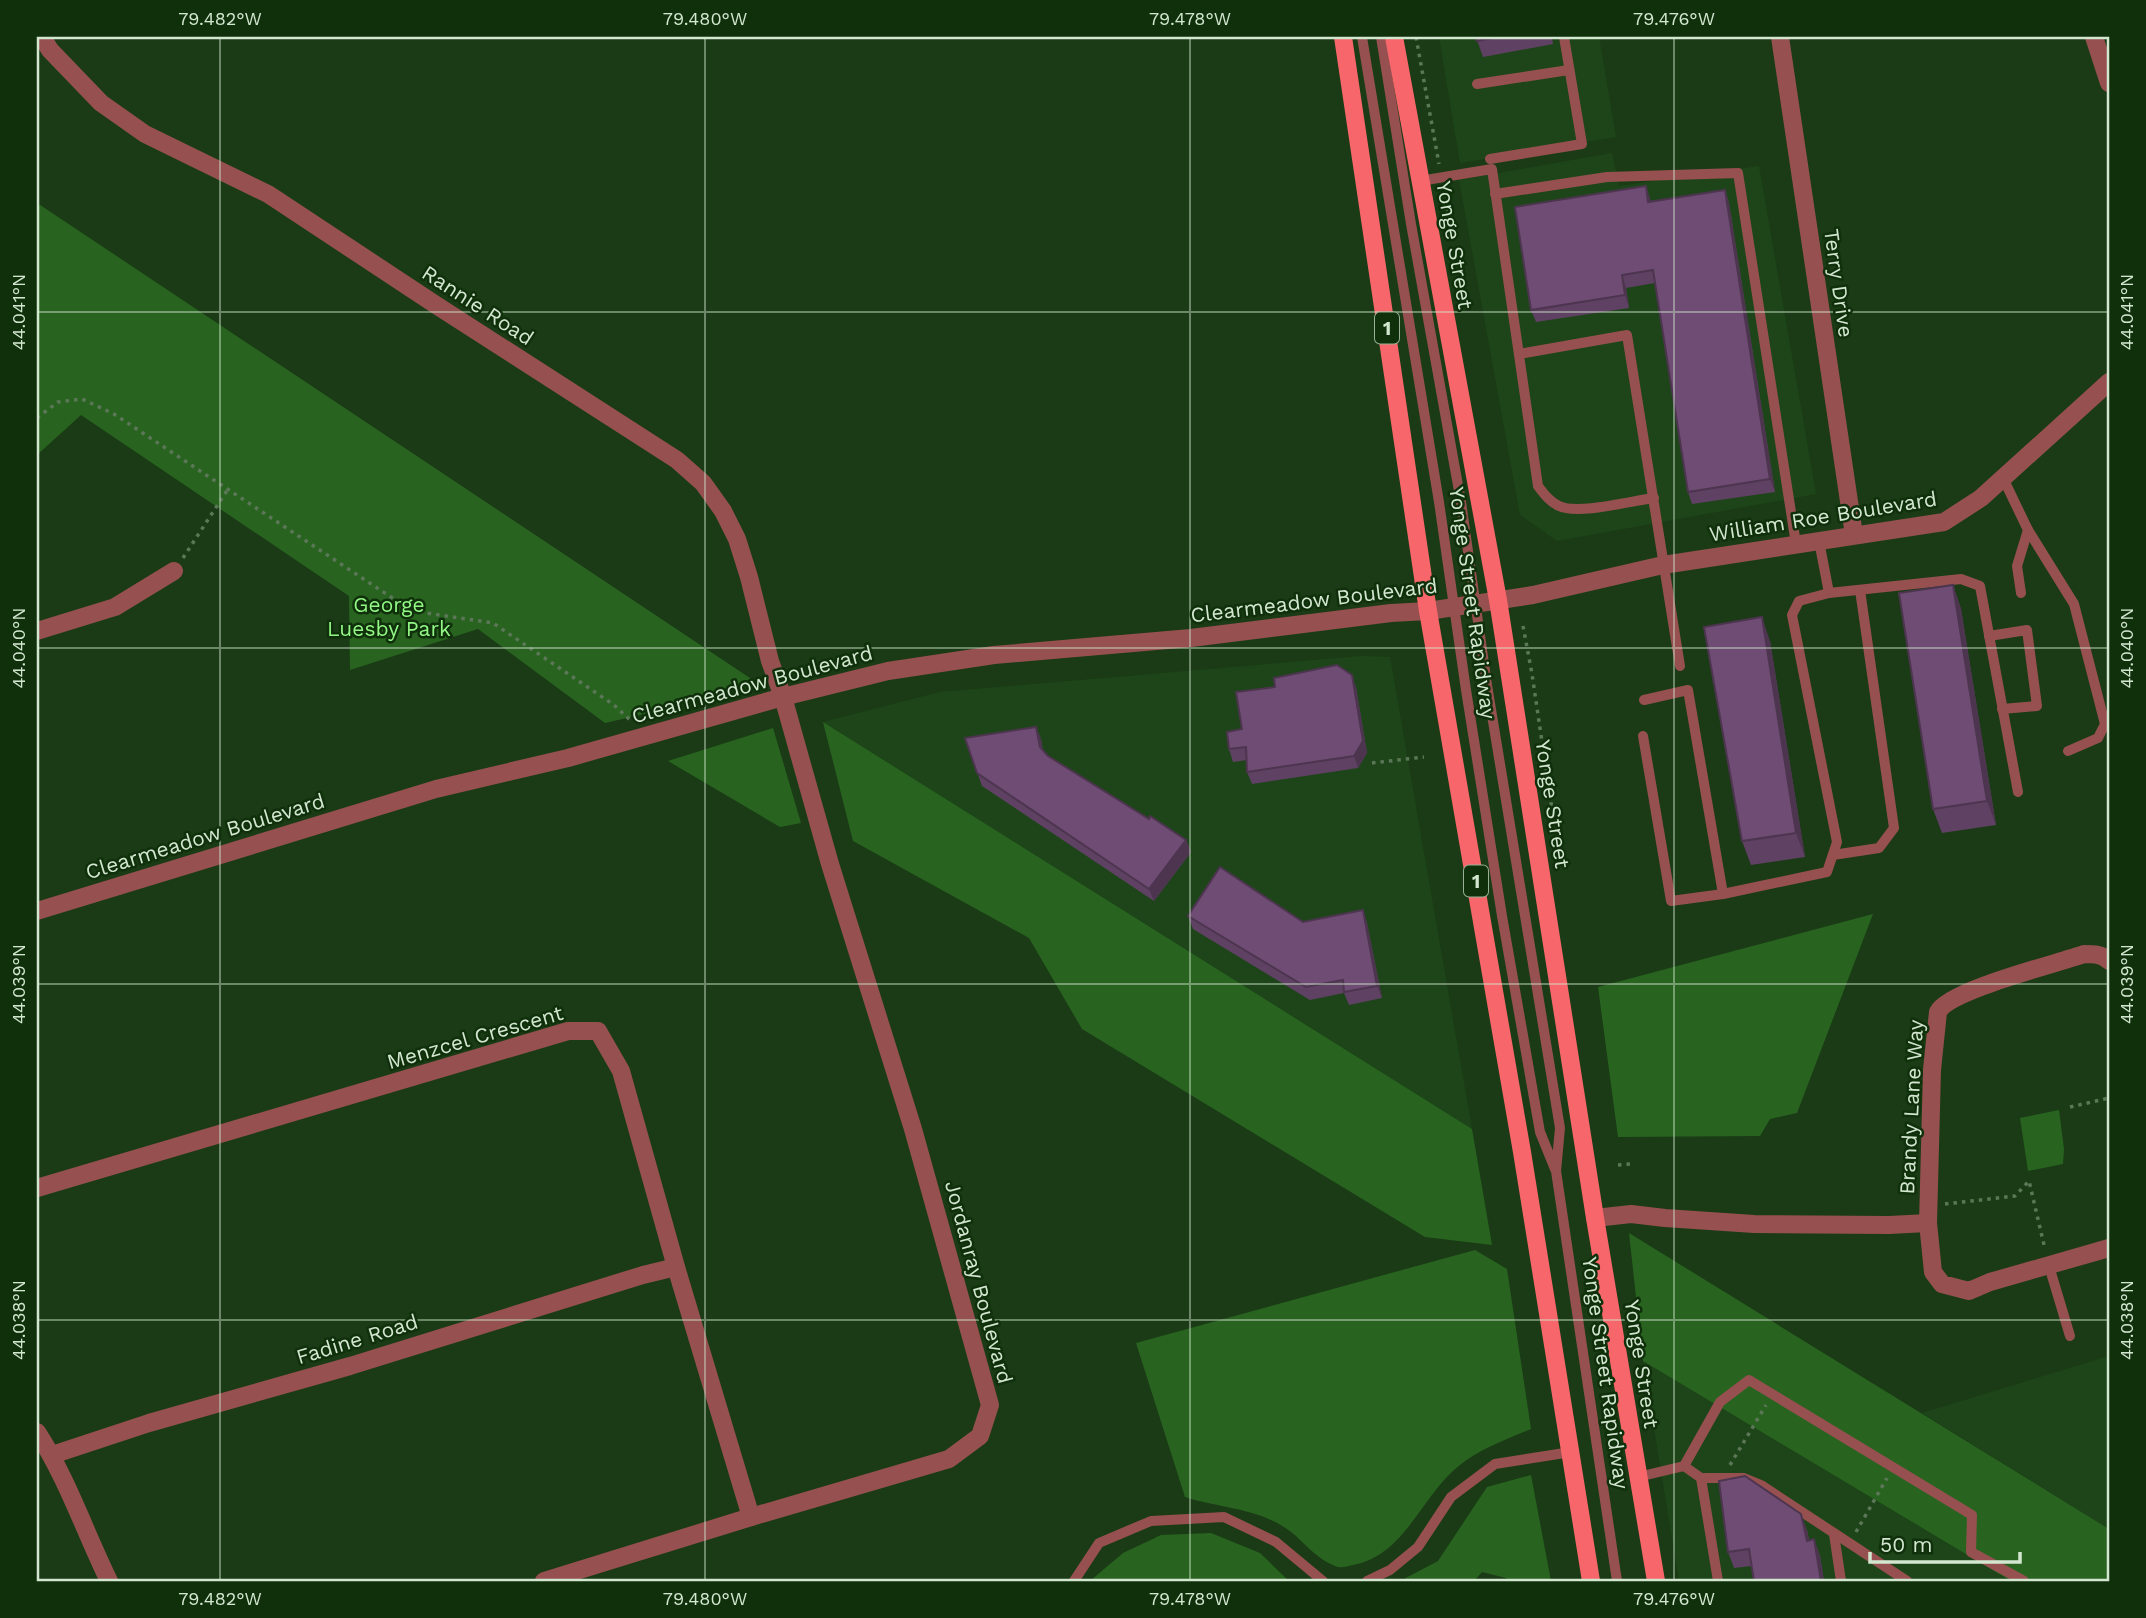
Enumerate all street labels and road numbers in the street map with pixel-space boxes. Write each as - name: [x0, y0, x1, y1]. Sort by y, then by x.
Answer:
- street label: Yonge Street: [1431, 179, 1479, 311]
- street label: Terry Drive: [1819, 227, 1859, 339]
- street label: Rannie Road: [418, 260, 538, 350]
- road number: 1: [1375, 312, 1399, 344]
- street label: Yonge Street Rapidway: [1444, 485, 1502, 721]
- street label: William Roe Boulevard: [1707, 486, 1939, 546]
- street label: Clearmeadow Boulevard: [1189, 572, 1439, 628]
- street label: Clearmeadow Boulevard: [629, 640, 875, 728]
- street label: Yonge Street: [1531, 738, 1576, 870]
- street label: Clearmeadow Boulevard: [82, 788, 328, 884]
- road number: 1: [1464, 866, 1488, 897]
- street label: Menzcel Crescent: [384, 1000, 566, 1074]
- street label: Brandy Lane Way: [1894, 1019, 1928, 1195]
- street label: Jordanray Boulevard: [940, 1178, 1018, 1386]
- street label: Yonge Street Rapidway: [1577, 1255, 1635, 1491]
- street label: Yonge Street: [1620, 1298, 1665, 1430]
- street label: Fadine Road: [293, 1309, 421, 1369]

